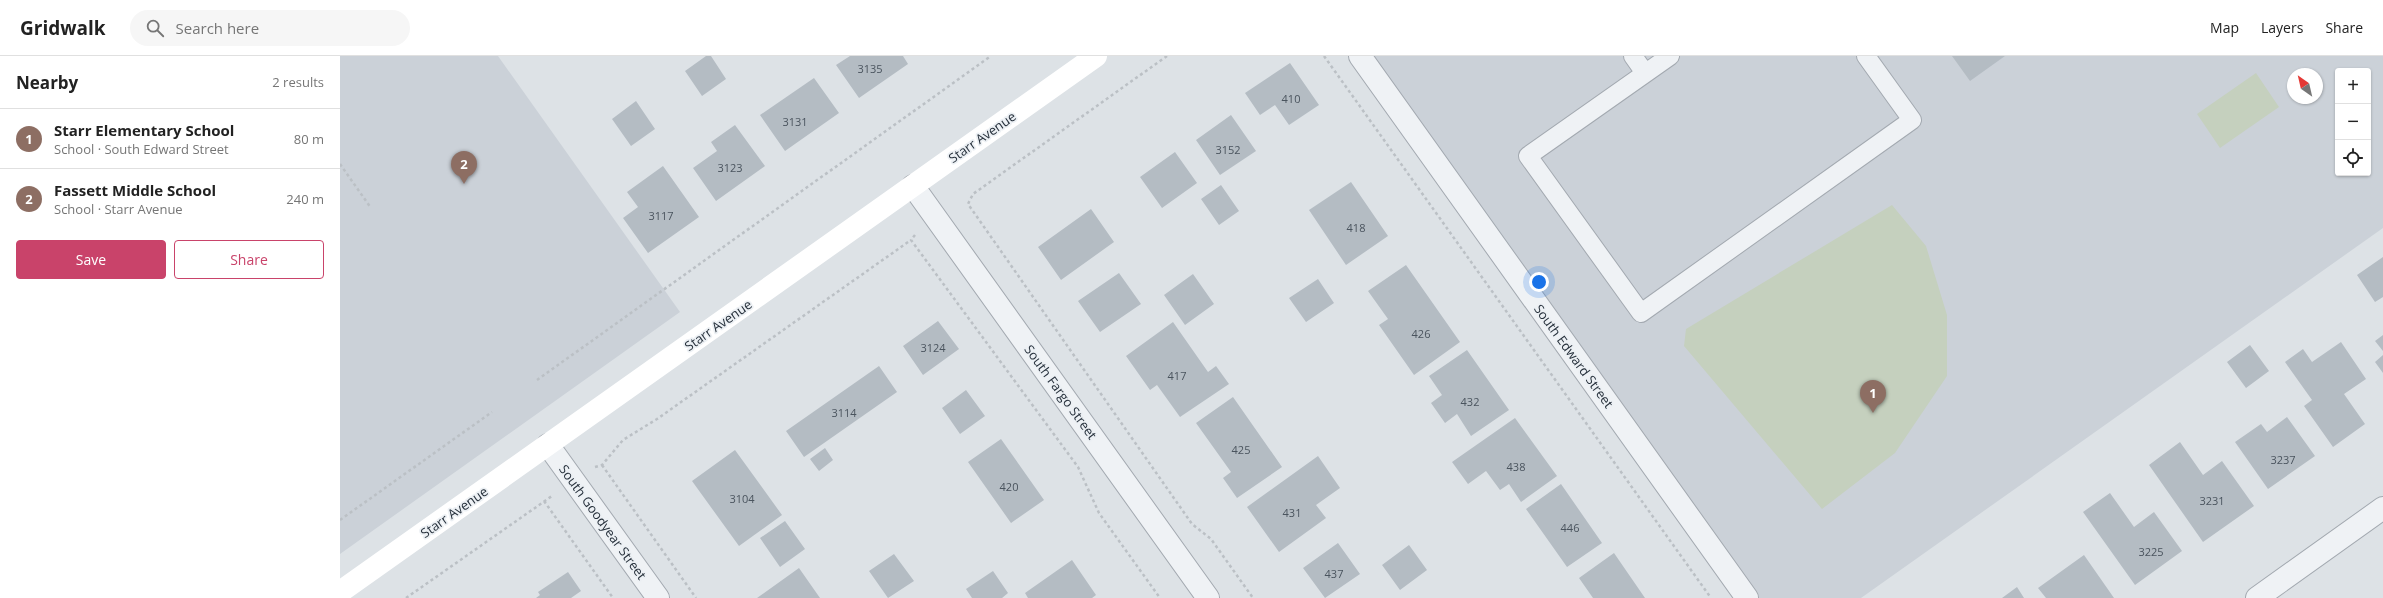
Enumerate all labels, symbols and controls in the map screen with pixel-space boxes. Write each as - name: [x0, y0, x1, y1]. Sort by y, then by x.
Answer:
- search box: [130, 10, 410, 46]
- text: Gridwalk: [20, 15, 106, 41]
- icon: search: [144, 17, 166, 39]
- text: Search here: [176, 18, 259, 38]
- text: Map: [2210, 18, 2239, 37]
- text: Layers: [2261, 18, 2303, 37]
- text: Share: [2325, 18, 2363, 37]
- house number: 3135: [857, 61, 883, 76]
- north arrow: [2287, 68, 2323, 104]
- map controls: [2335, 68, 2371, 176]
- button: +: [2335, 68, 2371, 104]
- text: Nearby: [16, 71, 78, 94]
- text: 2 results: [272, 73, 324, 91]
- house number: 410: [1282, 91, 1300, 106]
- button: −: [2335, 104, 2371, 140]
- street label: Starr Avenue: [945, 107, 1019, 167]
- house number: 3131: [782, 114, 808, 129]
- text: Starr Elementary School: [54, 120, 234, 140]
- text: 1: [25, 130, 33, 148]
- text: 80 m: [294, 130, 324, 148]
- text: School · South Edward Street: [54, 140, 229, 158]
- button: locate: [2335, 140, 2371, 176]
- house number: 3152: [1215, 142, 1241, 157]
- pin: 2: [451, 151, 477, 184]
- house number: 3123: [717, 160, 743, 175]
- text: Fassett Middle School: [54, 180, 216, 200]
- text: 2: [25, 190, 33, 208]
- text: 240 m: [286, 190, 324, 208]
- text: School · Starr Avenue: [54, 200, 183, 218]
- house number: 3117: [648, 208, 674, 223]
- house number: 418: [1347, 220, 1365, 235]
- button: Save: [16, 240, 166, 279]
- button: Share: [174, 240, 324, 279]
- your location: [1529, 272, 1549, 292]
- street label: Starr Avenue: [681, 295, 755, 355]
- street label: South Edward Street: [1530, 300, 1618, 412]
- house number: 426: [1412, 326, 1430, 341]
- house number: 3124: [920, 340, 946, 355]
- street label: South Fargo Street: [1021, 341, 1102, 443]
- house number: 417: [1168, 368, 1186, 383]
- pin: 1: [1860, 380, 1886, 413]
- house number: 432: [1461, 394, 1479, 409]
- house number: 3114: [831, 405, 857, 420]
- house number: 425: [1232, 442, 1250, 457]
- house number: 3237: [2270, 452, 2296, 467]
- house number: 438: [1507, 459, 1525, 474]
- street label: South Goodyear Street: [555, 461, 651, 583]
- house number: 420: [1000, 479, 1018, 494]
- street label: Starr Avenue: [417, 482, 491, 542]
- house number: 3104: [729, 491, 755, 506]
- house number: 3231: [2199, 493, 2225, 508]
- house number: 431: [1283, 505, 1301, 520]
- house number: 446: [1561, 520, 1579, 535]
- house number: 3225: [2138, 544, 2164, 559]
- house number: 437: [1325, 566, 1343, 581]

